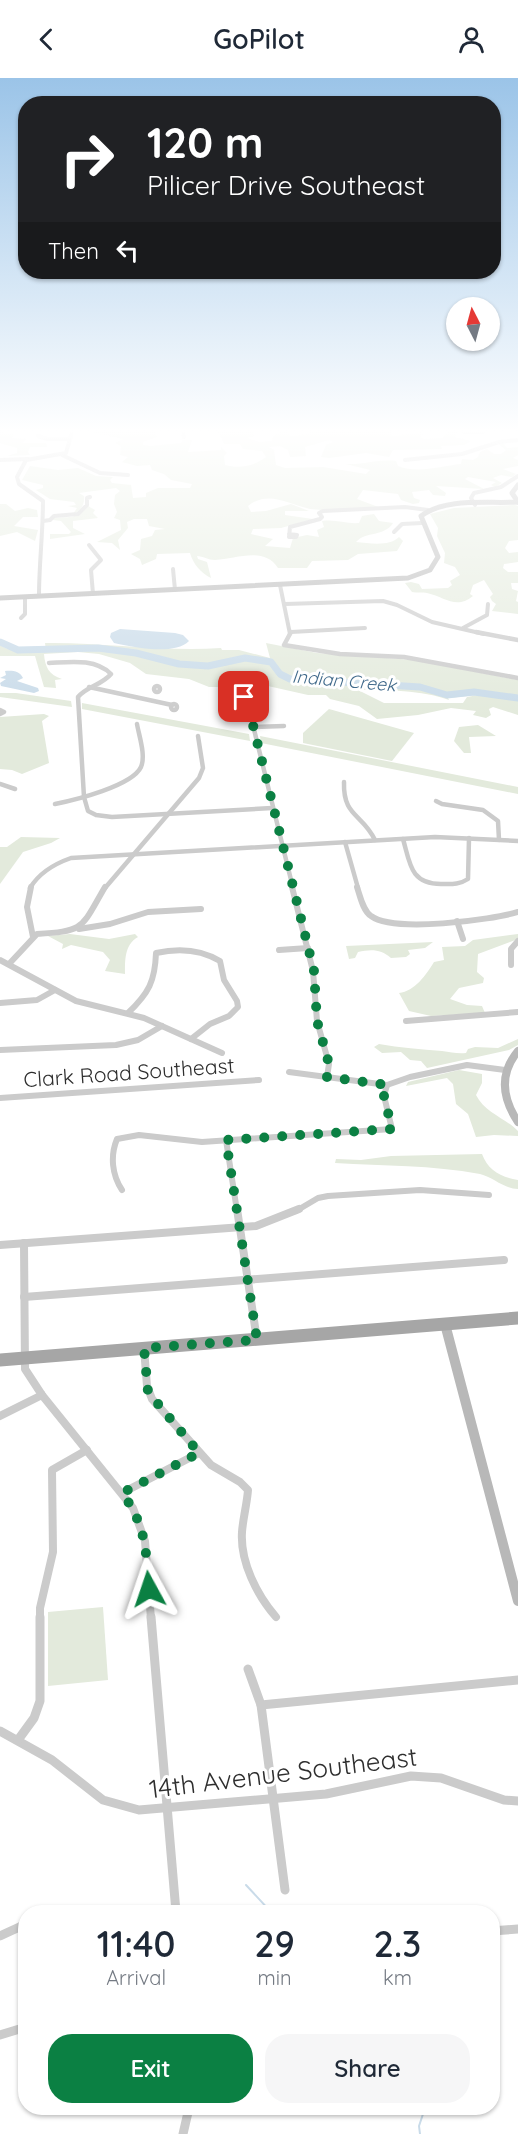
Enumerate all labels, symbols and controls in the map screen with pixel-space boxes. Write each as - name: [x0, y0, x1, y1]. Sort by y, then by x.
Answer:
- text: GoPilot: [213, 22, 305, 56]
- icon: back: [30, 23, 63, 56]
- icon: person: [455, 23, 488, 56]
- text: 120 m: [147, 116, 264, 169]
- icon: right: [48, 120, 126, 198]
- text: Pilicer Drive Southeast: [147, 168, 425, 202]
- icon: left: [111, 234, 144, 267]
- text: Then: [48, 237, 99, 265]
- north arrow: [446, 297, 500, 351]
- map controls: [446, 297, 500, 351]
- water label: Indian Creek: [291, 665, 398, 697]
- pin: [218, 671, 269, 722]
- icon: arrive: [227, 680, 260, 713]
- street label: Clark Road Southeast: [23, 1052, 235, 1092]
- position arrow: [117, 1557, 181, 1621]
- street label: 14th Avenue Southeast: [147, 1740, 419, 1805]
- text: 11:40: [97, 1921, 175, 1966]
- text: 29: [254, 1921, 295, 1966]
- text: 2.3: [374, 1921, 421, 1966]
- text: Arrival: [106, 1965, 166, 1990]
- text: min: [257, 1965, 292, 1990]
- text: km: [383, 1965, 412, 1990]
- button: Exit: [48, 2034, 253, 2103]
- button: Share: [265, 2034, 470, 2103]

